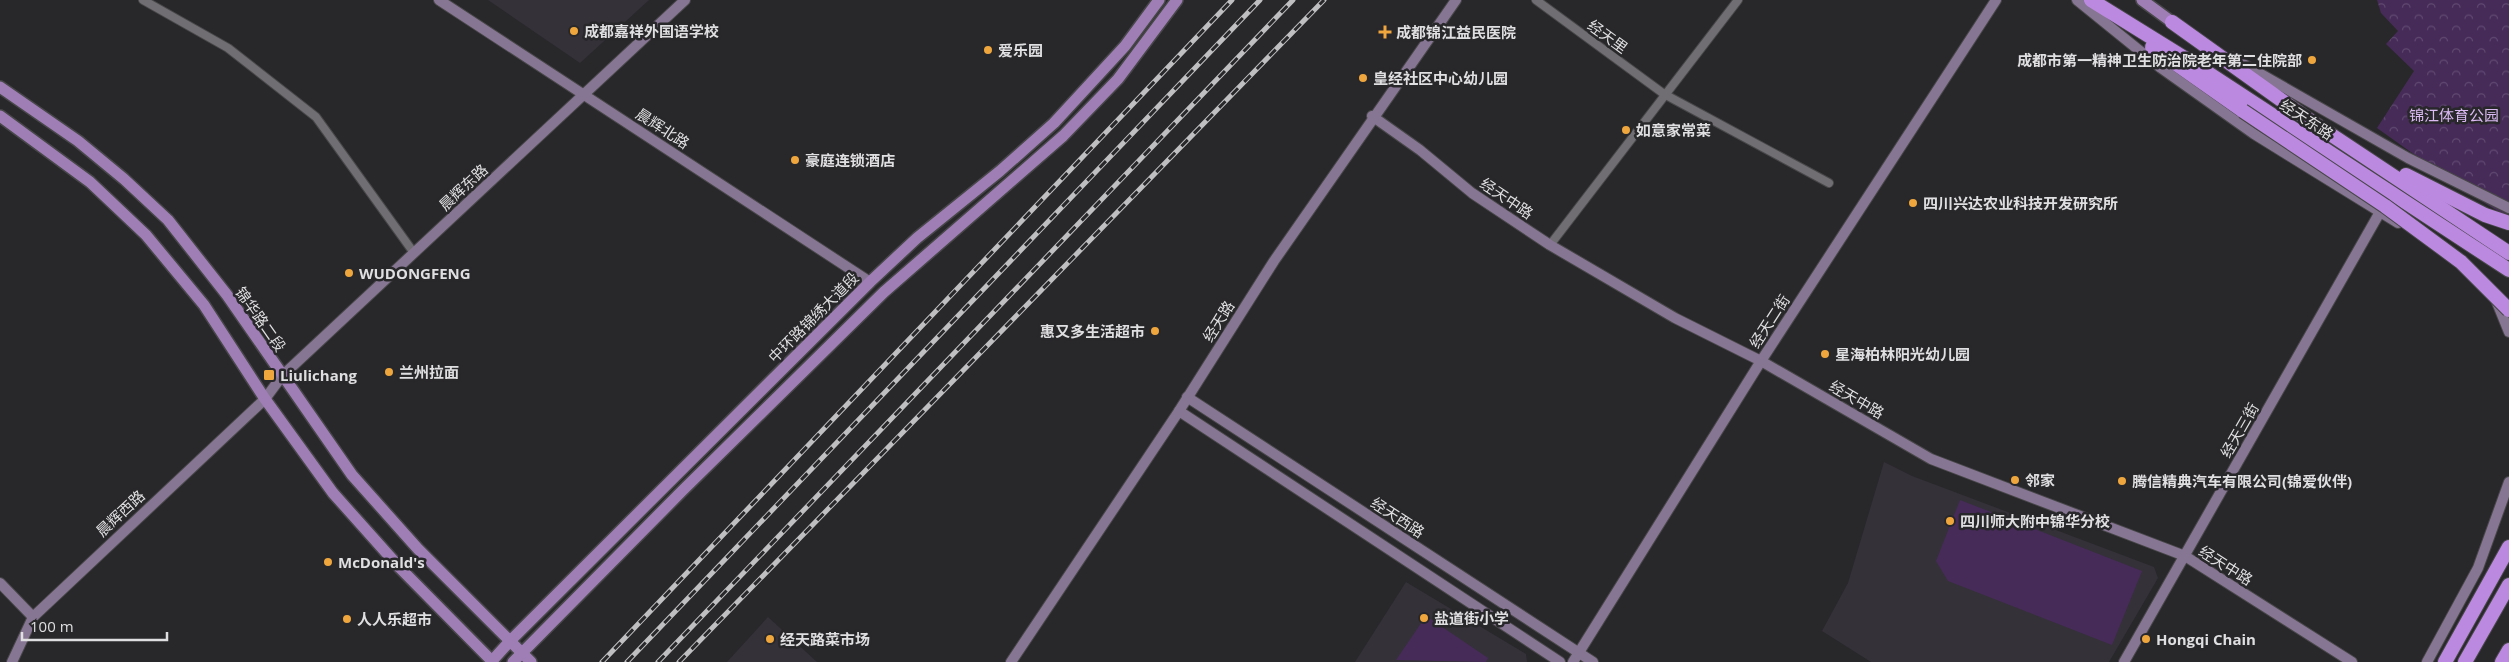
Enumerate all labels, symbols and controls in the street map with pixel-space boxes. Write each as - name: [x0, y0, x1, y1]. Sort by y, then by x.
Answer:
- street label: 经天里: [1584, 15, 1632, 57]
- place label: 成都嘉祥外国语学校: [584, 21, 719, 41]
- place label: 成都锦江益民医院: [1396, 22, 1516, 42]
- marker: 成都嘉祥外国语学校: [568, 25, 580, 37]
- marker: 成都锦江益民医院: [1378, 25, 1392, 39]
- place label: 爱乐园: [998, 40, 1043, 60]
- marker: 爱乐园: [982, 44, 994, 56]
- place label: 成都市第一精神卫生防治院老年第二住院部: [2017, 50, 2302, 70]
- marker: 成都市第一精神卫生防治院老年第二住院部: [2306, 54, 2318, 66]
- place label: 皇经社区中心幼儿园: [1373, 68, 1508, 88]
- marker: 皇经社区中心幼儿园: [1357, 72, 1369, 84]
- street label: 经天东路: [2276, 94, 2338, 144]
- street label: 晨辉北路: [632, 103, 694, 153]
- park label: 锦江体育公园: [2409, 105, 2499, 125]
- place label: 如意家常菜: [1636, 120, 1711, 140]
- marker: 如意家常菜: [1620, 124, 1632, 136]
- place label: 豪庭连锁酒店: [805, 150, 895, 170]
- marker: 豪庭连锁酒店: [789, 154, 801, 166]
- street label: 晨辉东路: [434, 159, 492, 215]
- street label: 经天中路: [1477, 173, 1537, 223]
- place label: 四川兴达农业科技开发研究所: [1923, 193, 2118, 213]
- marker: 四川兴达农业科技开发研究所: [1907, 197, 1919, 209]
- place label: WUDONGFENG: [359, 263, 471, 283]
- marker: WUDONGFENG: [343, 267, 355, 279]
- street label: 中环路锦绣大道段: [763, 267, 863, 367]
- street label: 锦华路二段: [231, 283, 291, 355]
- street label: 经天二街: [1744, 290, 1794, 352]
- street label: 经天路: [1198, 297, 1238, 345]
- place label: 惠又多生活超市: [1040, 321, 1145, 341]
- marker: 惠又多生活超市: [1149, 325, 1161, 337]
- place label: 星海柏林阳光幼儿园: [1835, 344, 1970, 364]
- marker: 星海柏林阳光幼儿园: [1819, 348, 1831, 360]
- place label: 兰州拉面: [399, 362, 459, 382]
- place label: Liulichang: [280, 365, 358, 385]
- marker: 兰州拉面: [383, 366, 395, 378]
- marker: Liulichang: [262, 368, 276, 382]
- street label: 经天中路: [1826, 375, 1888, 423]
- street label: 经天三街: [2215, 399, 2263, 461]
- place label: 邻家: [2025, 470, 2055, 490]
- place label: 腾信精典汽车有限公司(锦爱伙伴): [2132, 471, 2352, 491]
- marker: 邻家: [2009, 474, 2021, 486]
- marker: 腾信精典汽车有限公司(锦爱伙伴): [2116, 475, 2128, 487]
- street label: 晨辉西路: [91, 485, 149, 541]
- street label: 经天西路: [1367, 492, 1429, 542]
- place label: 四川师大附中锦华分校: [1960, 511, 2110, 531]
- marker: 四川师大附中锦华分校: [1944, 515, 1956, 527]
- street label: 经天中路: [2195, 541, 2257, 589]
- place label: McDonald's: [338, 552, 425, 572]
- marker: McDonald's: [322, 556, 334, 568]
- place label: 盐道街小学: [1434, 608, 1509, 628]
- place label: 人人乐超市: [357, 609, 432, 629]
- scale bar: [22, 610, 168, 642]
- marker: 盐道街小学: [1418, 612, 1430, 624]
- marker: 人人乐超市: [341, 613, 353, 625]
- text: 100 m: [30, 616, 74, 636]
- place label: 经天路菜市场: [780, 629, 870, 649]
- place label: Hongqi Chain: [2156, 629, 2256, 649]
- marker: 经天路菜市场: [764, 633, 776, 645]
- marker: Hongqi Chain: [2140, 633, 2152, 645]

